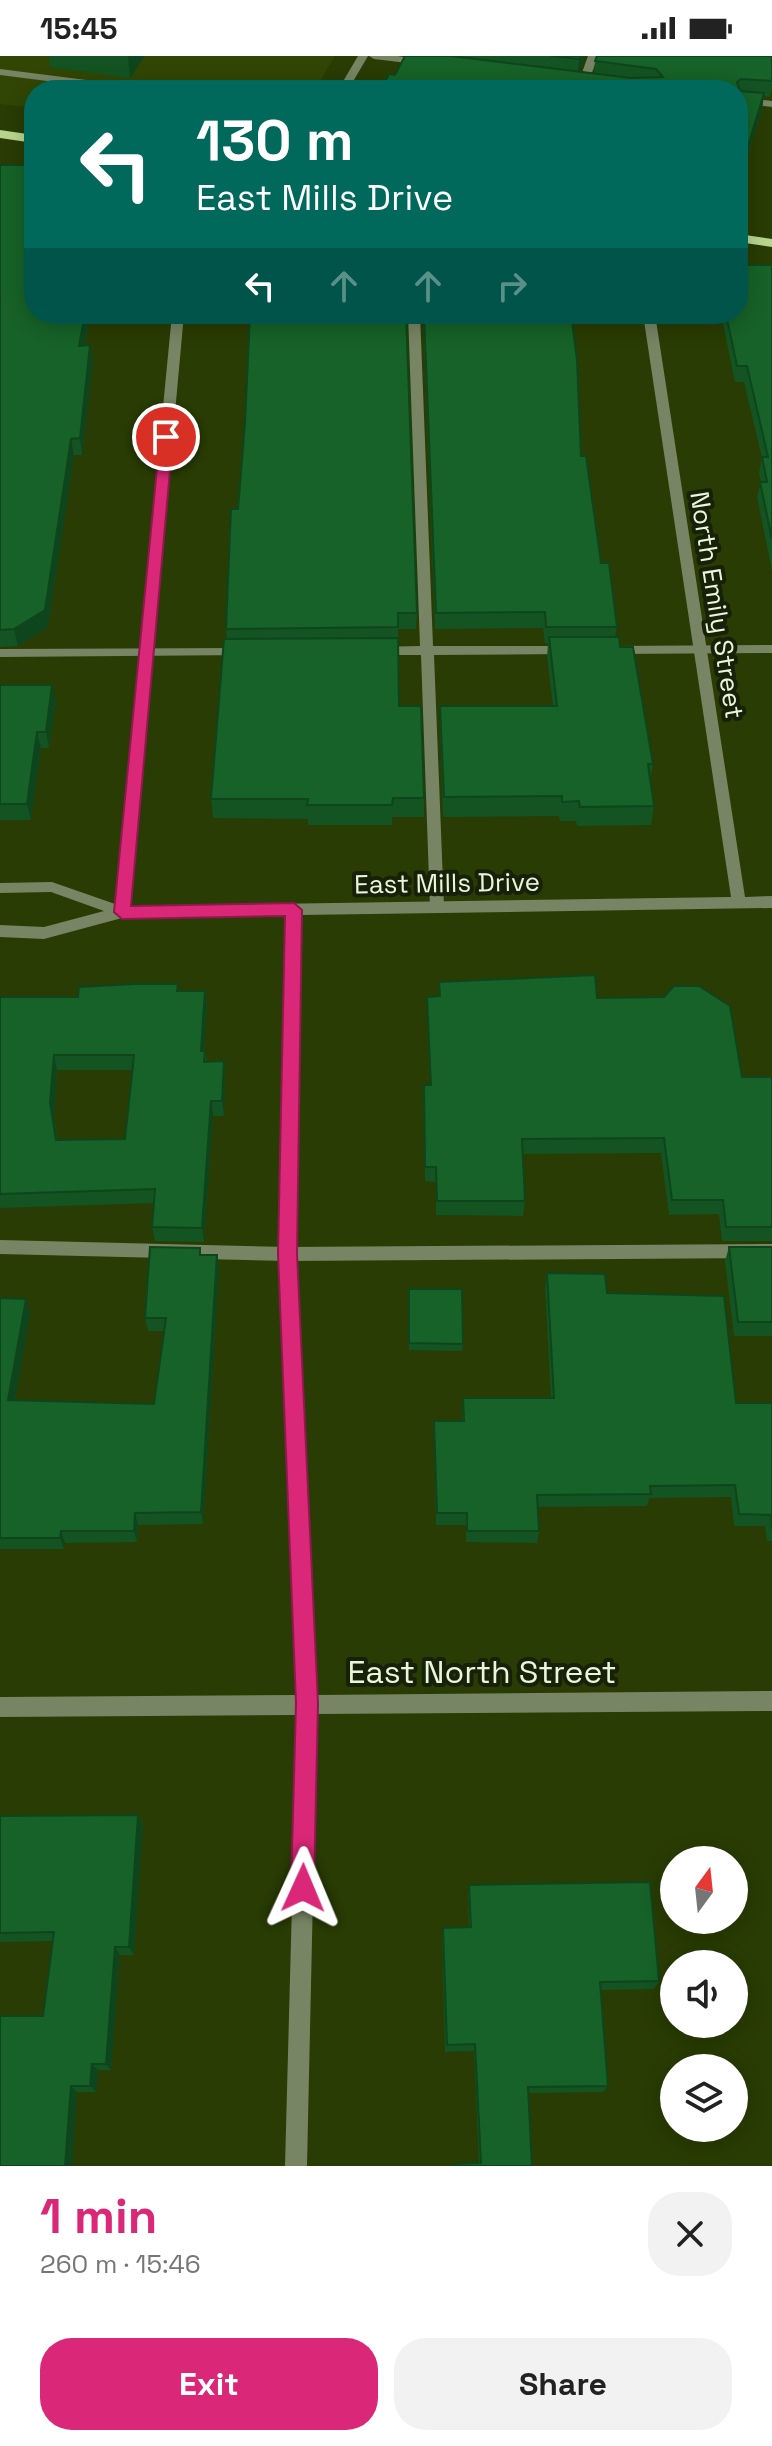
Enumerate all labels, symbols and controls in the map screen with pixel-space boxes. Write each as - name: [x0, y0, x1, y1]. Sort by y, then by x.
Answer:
- text: 15:45: [40, 9, 118, 48]
- text: 130 m: [196, 105, 354, 176]
- icon: left: [64, 112, 168, 216]
- text: East Mills Drive: [196, 175, 453, 221]
- icon: left: [238, 264, 282, 308]
- icon: ahead: [322, 264, 366, 308]
- icon: ahead: [406, 264, 450, 308]
- icon: right: [490, 264, 534, 308]
- pin: [132, 403, 200, 471]
- icon: arrive: [144, 415, 188, 459]
- street label: North Emily Street: [682, 489, 752, 721]
- street label: East Mills Drive: [354, 864, 540, 902]
- street label: East North Street: [347, 1652, 617, 1692]
- position arrow: [261, 1846, 345, 1930]
- north arrow: [660, 1846, 748, 1934]
- map controls: [660, 1846, 748, 2142]
- button: sound: [660, 1950, 748, 2038]
- button: layers: [660, 2054, 748, 2142]
- text: 1 min: [40, 2186, 157, 2247]
- button: close: [648, 2192, 732, 2276]
- text: 260 m · 15:46: [40, 2247, 201, 2281]
- button: Exit: [40, 2338, 378, 2430]
- button: Share: [394, 2338, 732, 2430]

